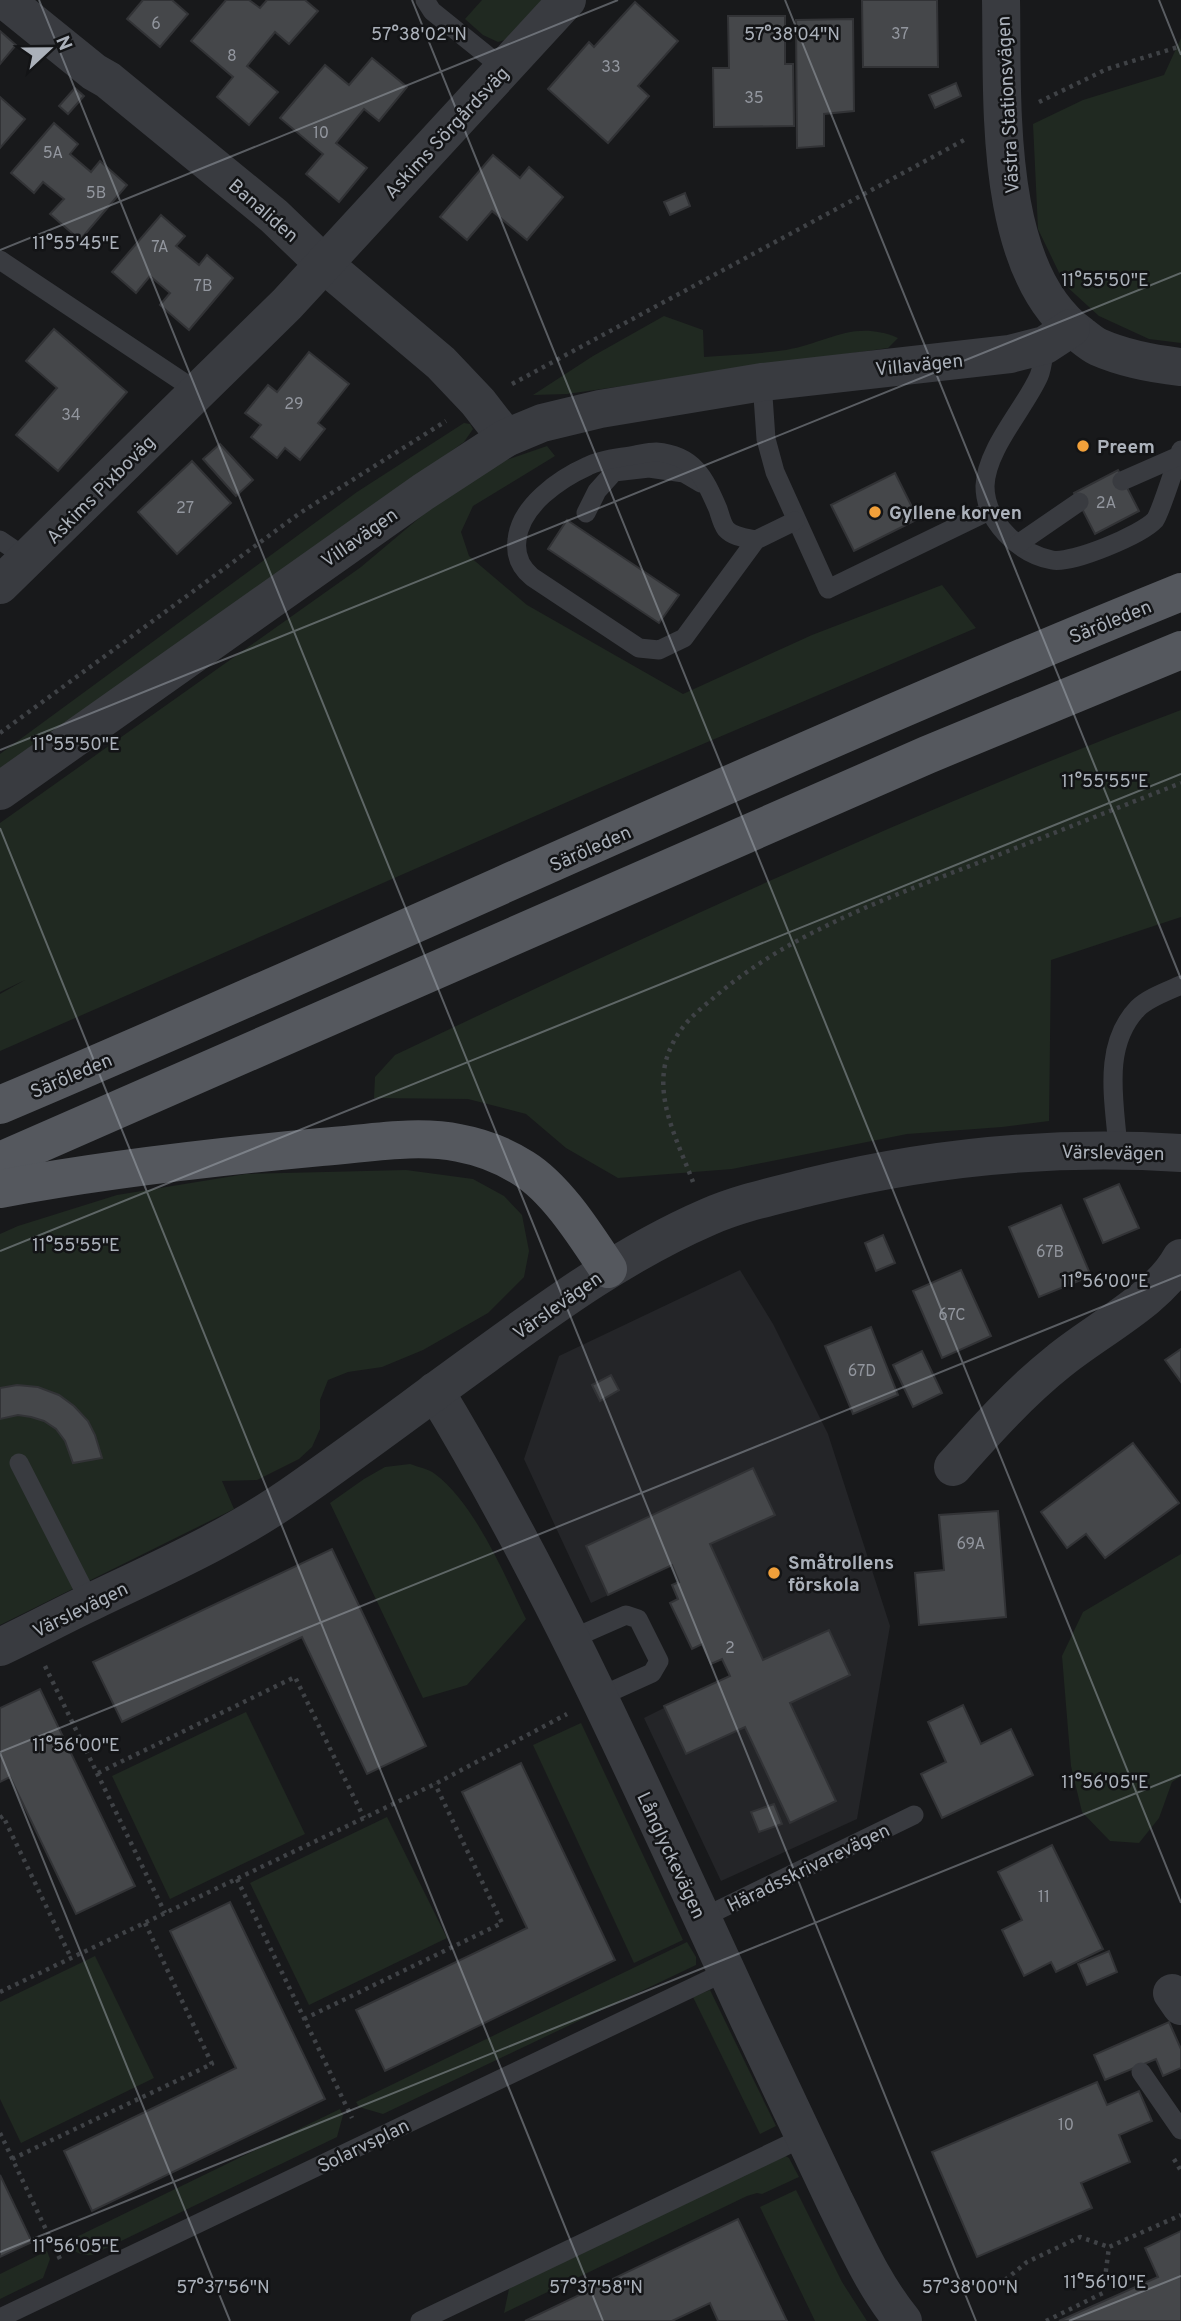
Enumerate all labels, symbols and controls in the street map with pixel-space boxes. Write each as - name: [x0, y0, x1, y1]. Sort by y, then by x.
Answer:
- north arrow: [14, 14, 84, 84]
- house number: 6: [151, 15, 161, 35]
- street label: Västra Stationsvägen: [992, 15, 1026, 195]
- text: 57°38'02"N: [371, 24, 467, 47]
- text: 57°38'04"N: [744, 24, 840, 47]
- house number: 37: [891, 25, 909, 45]
- text: N: [49, 33, 77, 54]
- house number: 8: [227, 47, 237, 67]
- house number: 33: [601, 58, 621, 78]
- street label: Askims Sörgårdsväg: [380, 62, 515, 204]
- house number: 35: [744, 89, 764, 109]
- house number: 10: [313, 124, 329, 144]
- house number: 5A: [43, 144, 63, 164]
- street label: Banaliden: [223, 174, 303, 249]
- house number: 5B: [86, 184, 106, 204]
- text: 11°55'45"E: [32, 233, 120, 256]
- house number: 7A: [151, 238, 169, 258]
- text: 11°55'50"E: [1061, 270, 1149, 293]
- house number: 7B: [194, 277, 212, 297]
- street label: Villavägen: [874, 349, 964, 383]
- house number: 29: [284, 395, 304, 415]
- house number: 34: [61, 406, 81, 426]
- street label: Askims Pixboväg: [42, 431, 161, 550]
- place label: Preem: [1097, 436, 1155, 460]
- marker: Preem: [1075, 438, 1091, 454]
- house number: 2A: [1096, 494, 1116, 514]
- house number: 27: [176, 499, 194, 519]
- place label: Gyllene korven: [889, 502, 1022, 526]
- street label: Villavägen: [317, 504, 403, 574]
- marker: Gyllene korven: [867, 504, 883, 520]
- street label: Säröleden: [1066, 595, 1155, 650]
- text: 11°55'50"E: [32, 734, 120, 757]
- text: 11°55'55"E: [1061, 771, 1149, 794]
- street label: Säröleden: [546, 821, 635, 878]
- street label: Säröleden: [27, 1049, 116, 1105]
- street label: Värslevägen: [1061, 1141, 1165, 1167]
- text: 11°55'55"E: [32, 1235, 120, 1258]
- house number: 67B: [1036, 1243, 1064, 1263]
- street label: Värslevägen: [509, 1267, 607, 1346]
- text: 11°56'00"E: [1061, 1271, 1149, 1294]
- house number: 67C: [938, 1306, 966, 1326]
- house number: 67D: [848, 1362, 876, 1382]
- house number: 69A: [957, 1535, 986, 1555]
- place label: Småtrollens förskola: [788, 1552, 894, 1598]
- marker: Småtrollens förskola: [766, 1565, 782, 1581]
- street label: Värslevägen: [29, 1577, 133, 1644]
- house number: 2: [725, 1639, 735, 1659]
- text: 11°56'00"E: [32, 1735, 120, 1758]
- text: 11°56'05"E: [1061, 1772, 1149, 1795]
- street label: Långlyckevägen: [630, 1789, 710, 1923]
- street label: Häradsskrivarevägen: [724, 1819, 894, 1919]
- house number: 11: [1038, 1888, 1050, 1908]
- street label: Solarvsplan: [314, 2114, 414, 2179]
- house number: 10: [1058, 2116, 1074, 2136]
- text: 11°56'05"E: [32, 2236, 120, 2259]
- text: 11°56'10"E: [1064, 2272, 1146, 2295]
- text: 57°37'56"N: [176, 2277, 270, 2300]
- text: 57°37'58"N: [549, 2277, 643, 2300]
- text: 57°38'00"N: [922, 2277, 1018, 2300]

